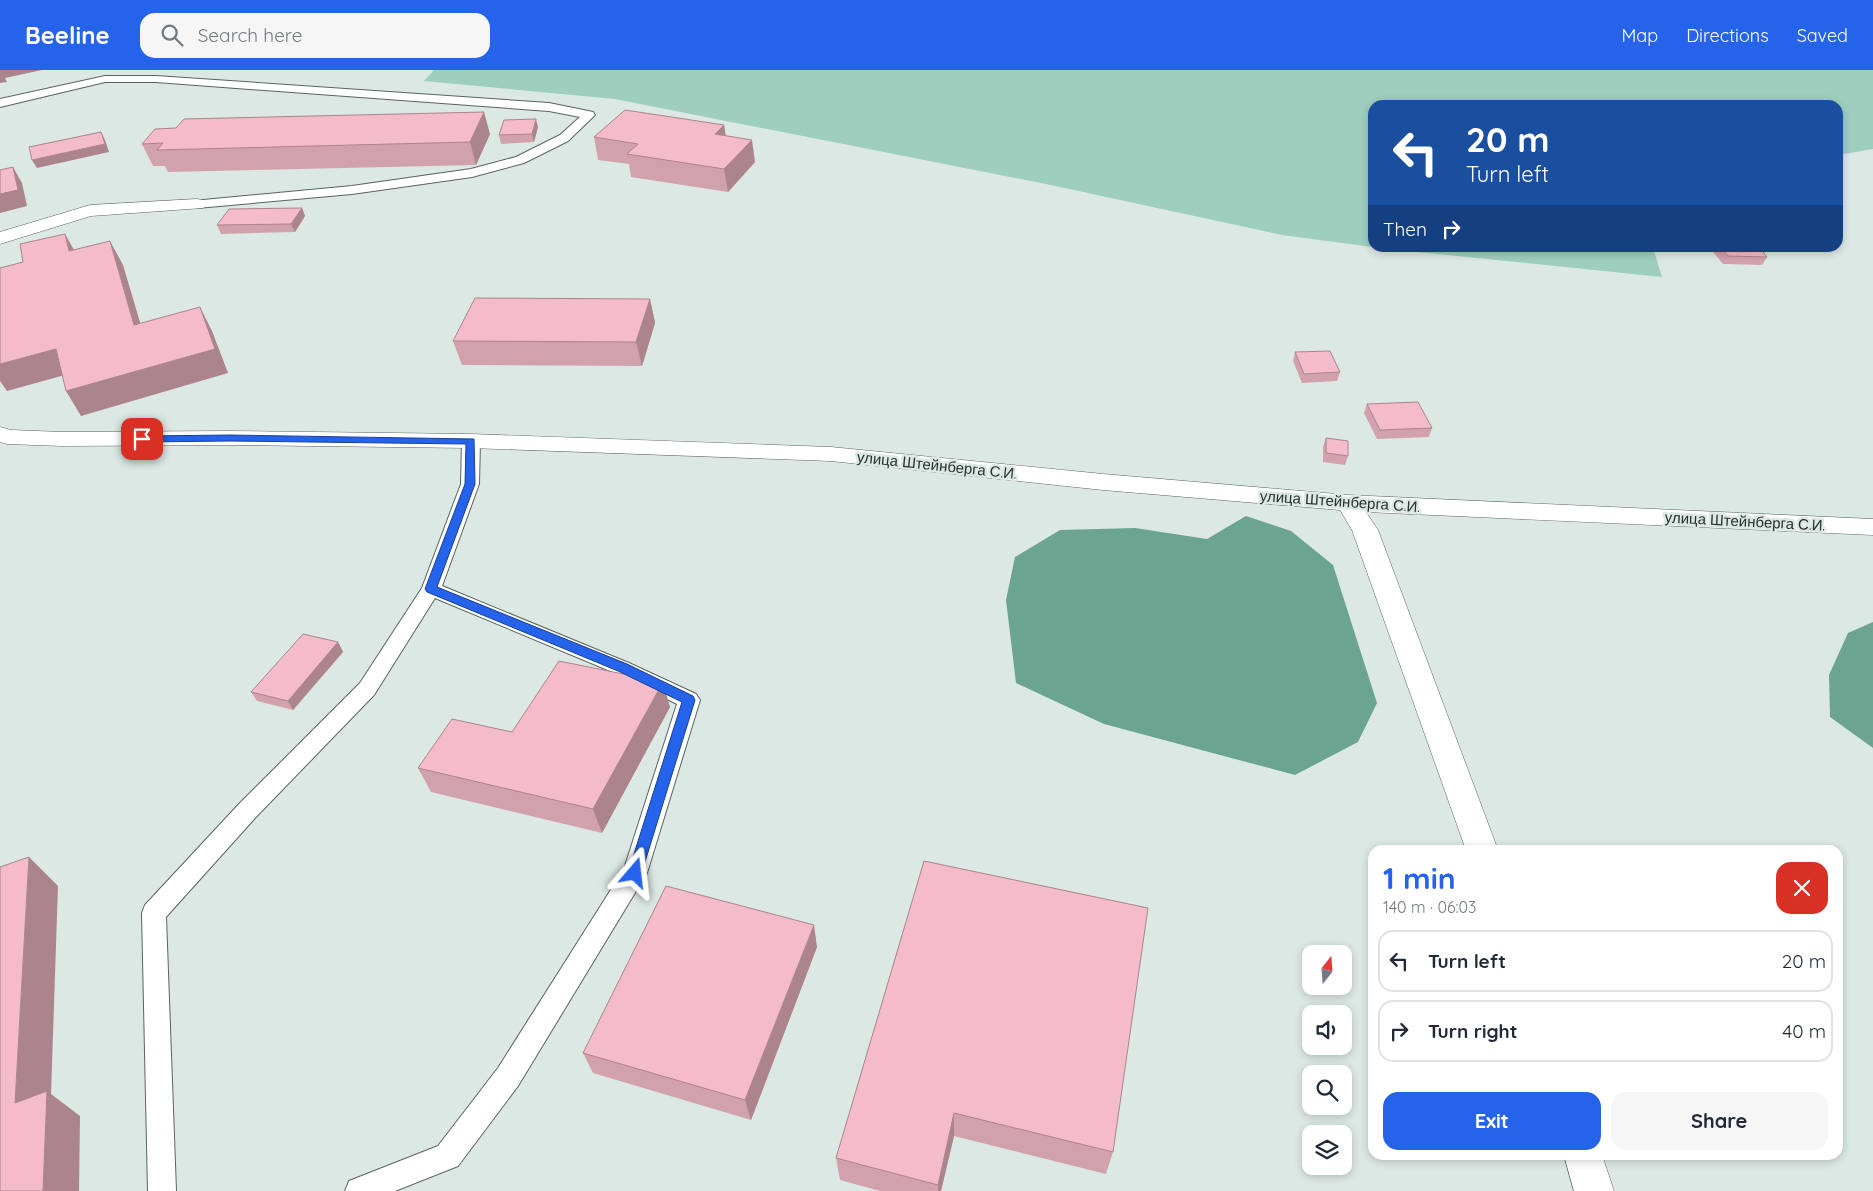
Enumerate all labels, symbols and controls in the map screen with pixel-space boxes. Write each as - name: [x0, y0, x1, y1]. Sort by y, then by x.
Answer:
- search box: [140, 13, 490, 58]
- text: Beeline: [25, 20, 110, 50]
- icon: search: [158, 21, 186, 49]
- text: Search here: [198, 23, 303, 47]
- text: Map: [1621, 24, 1658, 47]
- text: Directions: [1686, 24, 1769, 47]
- text: Saved: [1797, 24, 1848, 47]
- text: 20 m: [1466, 117, 1549, 161]
- icon: left: [1383, 120, 1448, 185]
- text: Turn left: [1466, 160, 1549, 188]
- icon: right: [1437, 215, 1465, 243]
- text: Then: [1383, 217, 1427, 241]
- pin: [121, 418, 163, 460]
- icon: arrive: [128, 425, 156, 453]
- street label: улица Штейнберга С.И.: [856, 447, 1018, 483]
- street label: улица Штейнберга С.И.: [1259, 486, 1421, 516]
- street label: улица Штейнберга С.И.: [1664, 507, 1826, 535]
- position arrow: [608, 846, 660, 898]
- text: 1 min: [1383, 859, 1456, 897]
- button: close: [1776, 862, 1828, 914]
- text: 140 m · 06:03: [1383, 897, 1476, 917]
- north arrow: [1302, 945, 1352, 995]
- map controls: [1302, 945, 1352, 1175]
- icon: left: [1385, 947, 1413, 975]
- text: Turn left: [1428, 949, 1506, 973]
- text: 20 m: [1782, 949, 1826, 973]
- button: sound: [1302, 1005, 1352, 1055]
- icon: right: [1385, 1017, 1413, 1045]
- text: Turn right: [1428, 1019, 1517, 1043]
- text: 40 m: [1782, 1019, 1826, 1043]
- button: search: [1302, 1065, 1352, 1115]
- button: Exit: [1383, 1092, 1601, 1150]
- button: Share: [1611, 1092, 1828, 1150]
- button: layers: [1302, 1125, 1352, 1175]

